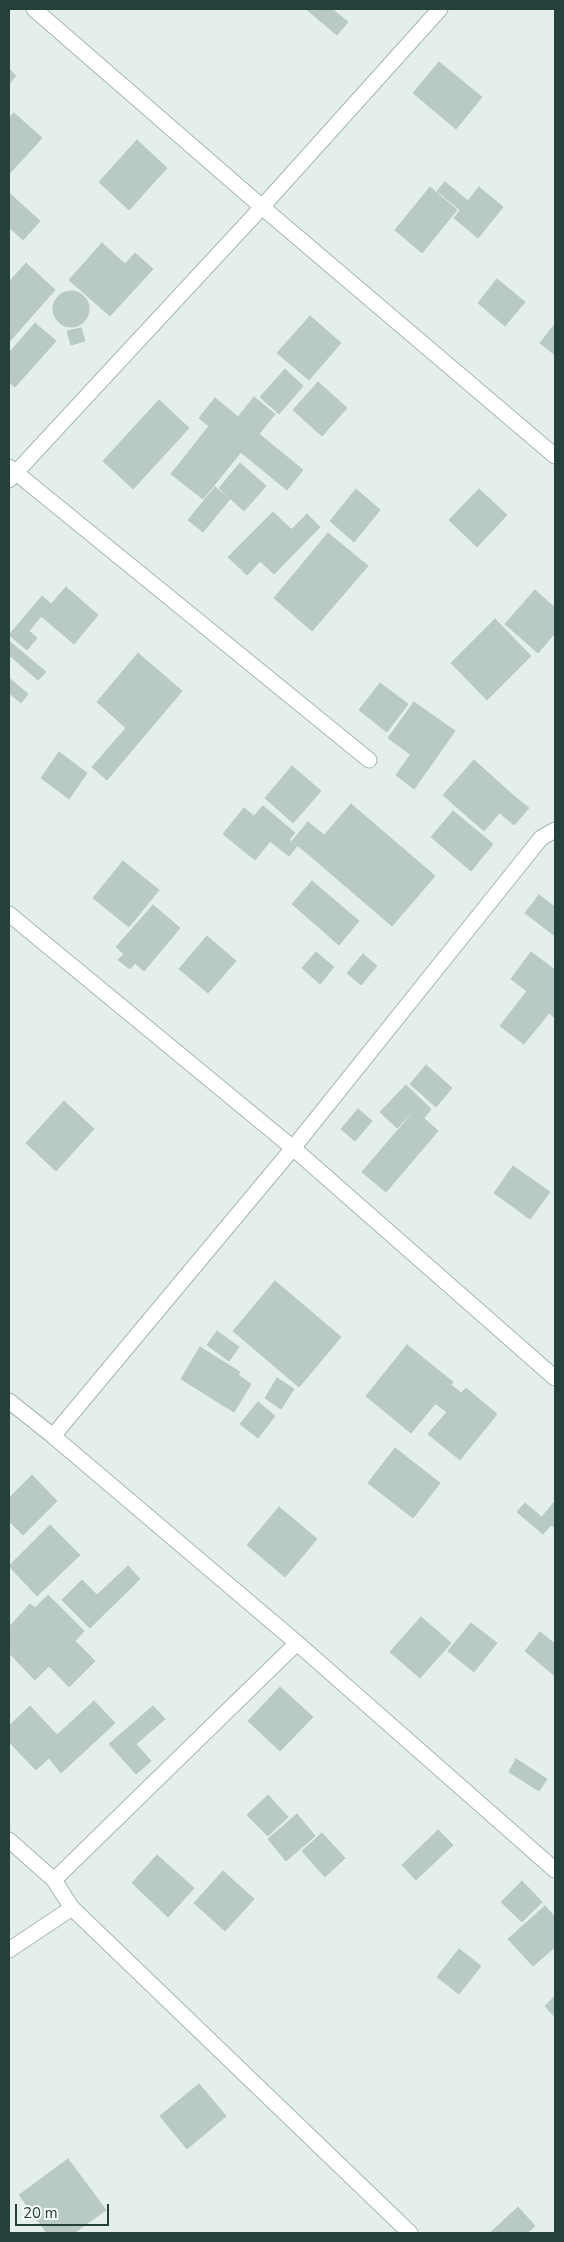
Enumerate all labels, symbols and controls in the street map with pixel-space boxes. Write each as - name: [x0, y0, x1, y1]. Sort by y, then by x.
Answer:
- scale bar: [18, 2194, 111, 2226]
- text: 20 m: [23, 2203, 58, 2223]

